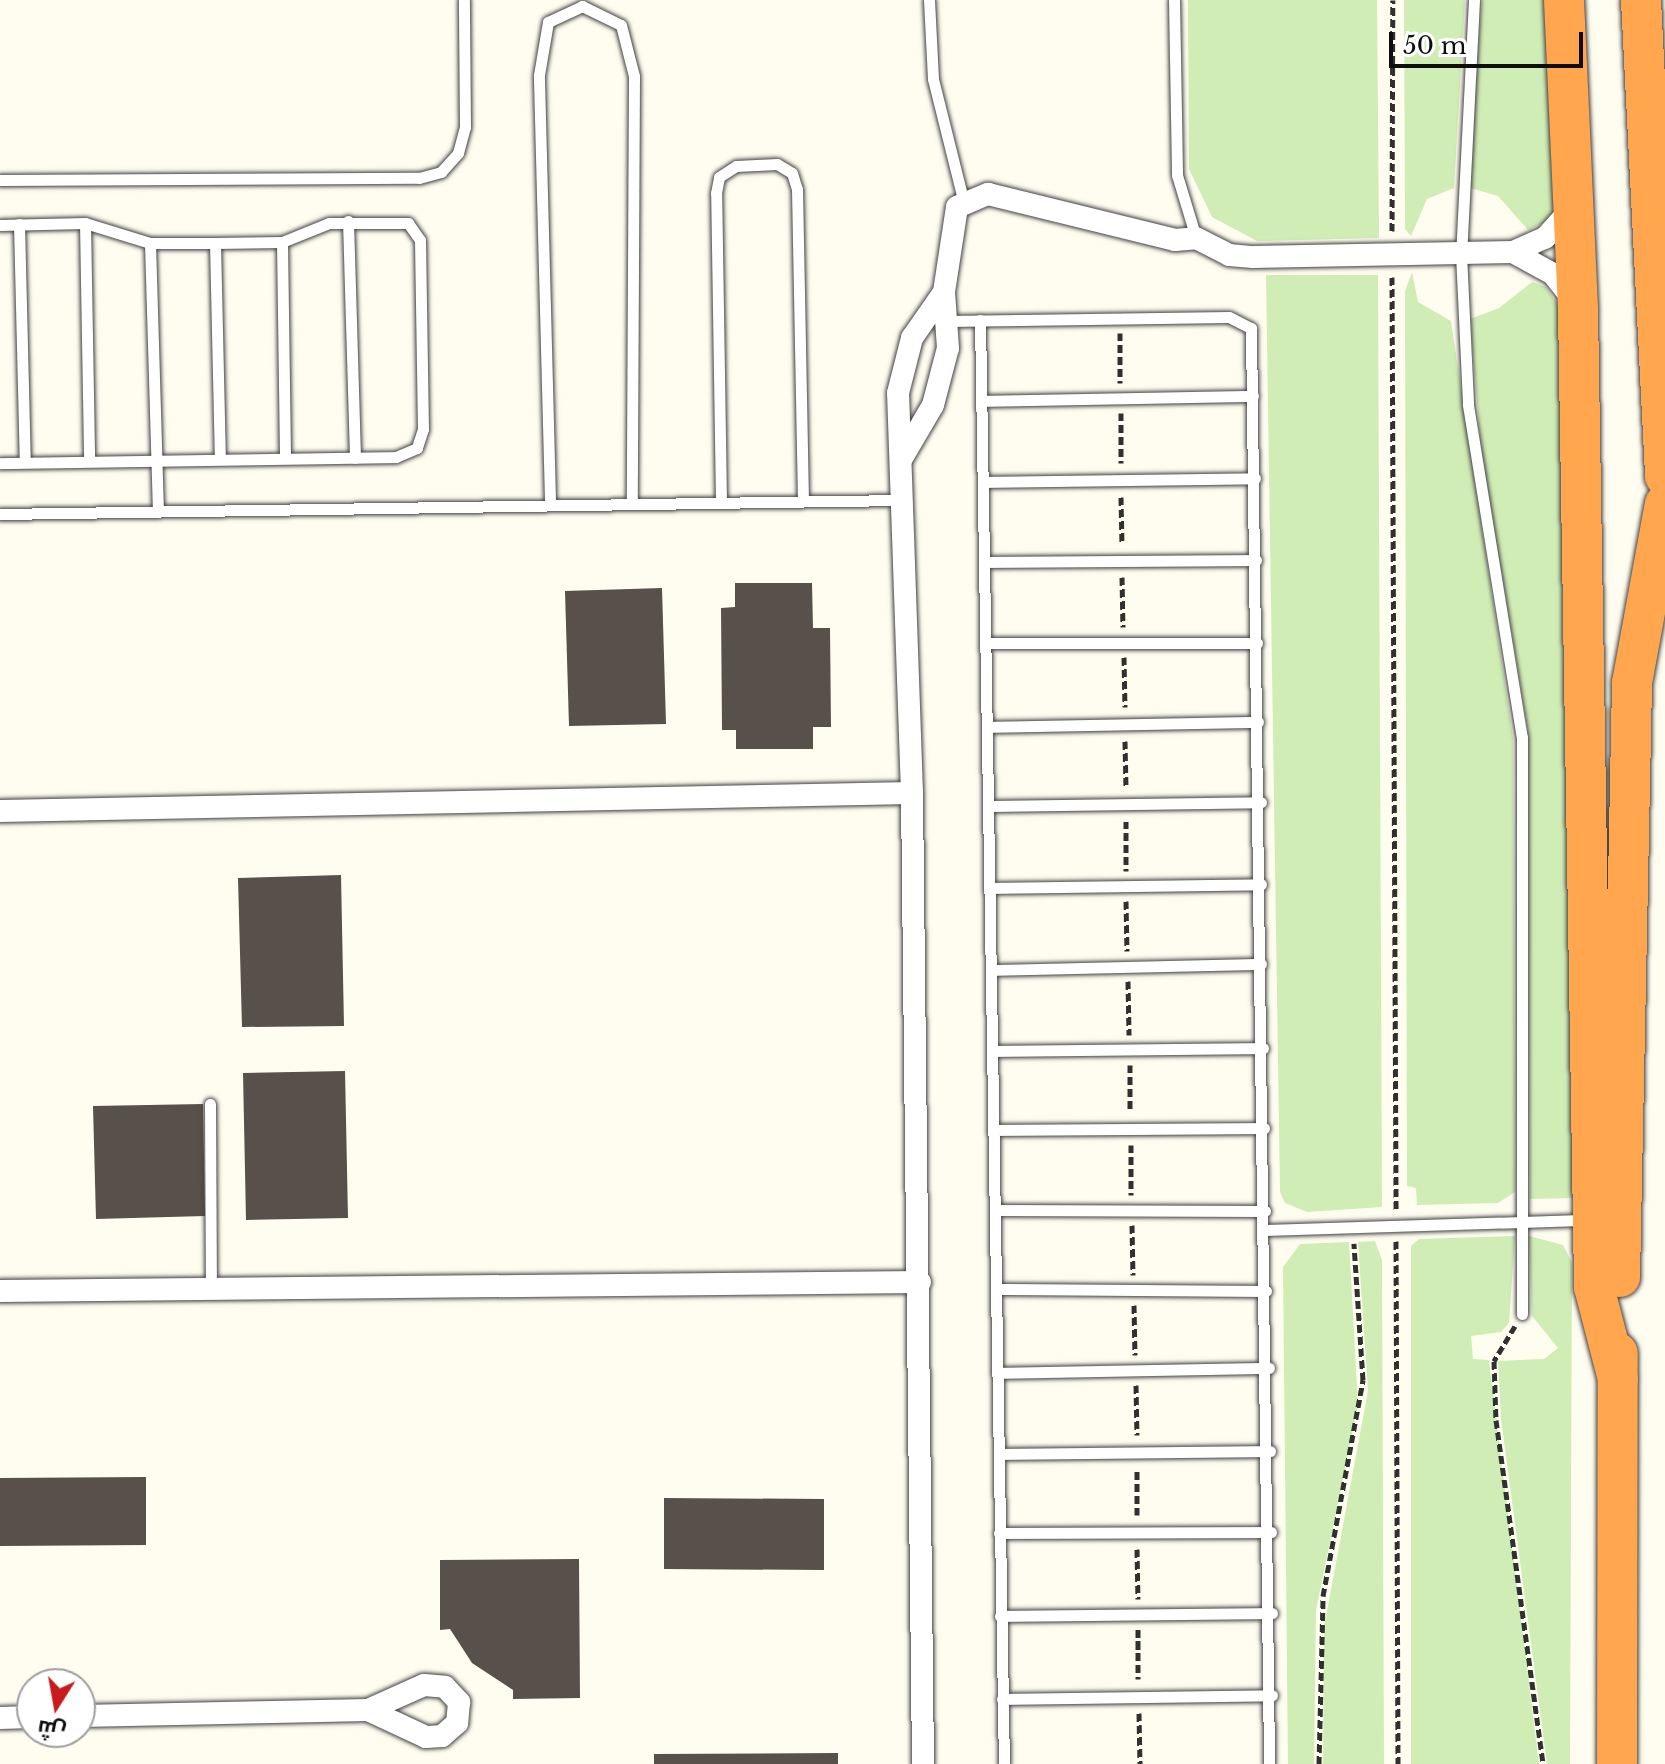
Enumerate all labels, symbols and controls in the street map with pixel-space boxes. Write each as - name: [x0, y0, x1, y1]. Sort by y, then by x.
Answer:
- scale bar: [1393, 16, 1587, 66]
- text: 50 m: [1403, 31, 1466, 60]
- north arrow: [16, 1668, 96, 1748]
- text: ش: [35, 1714, 68, 1746]

